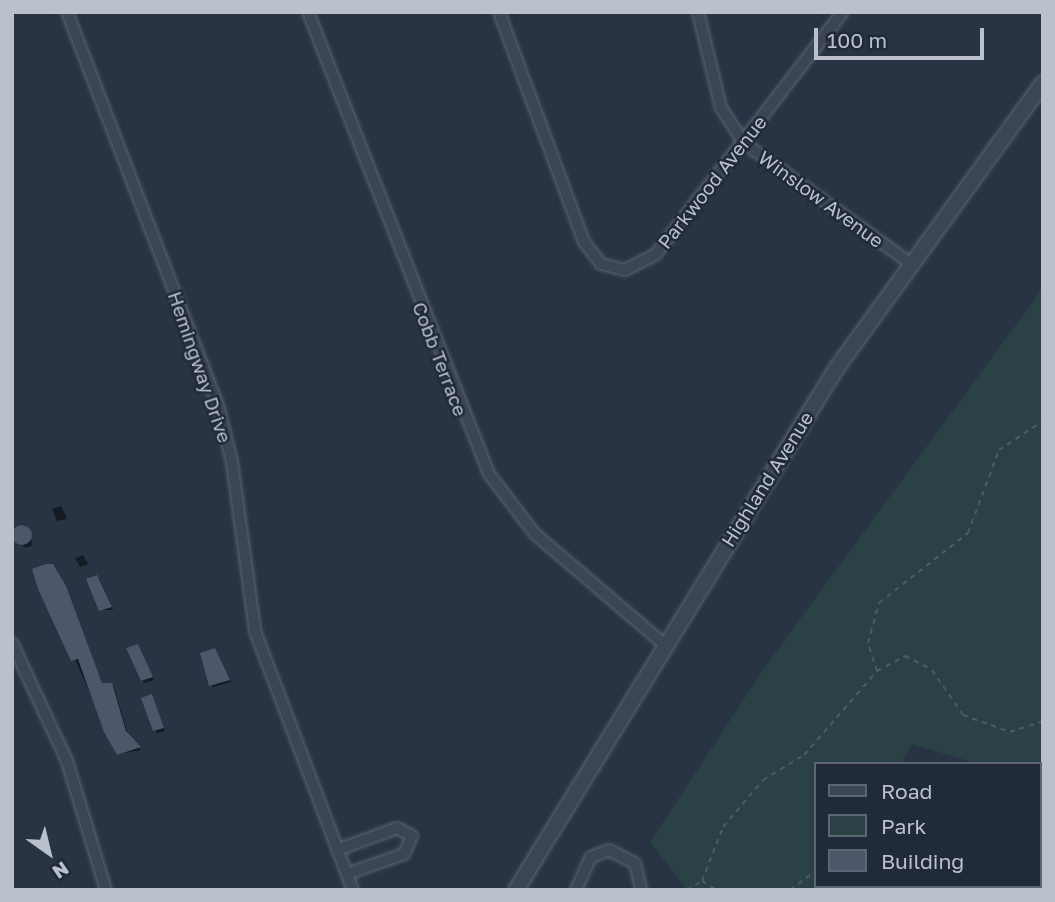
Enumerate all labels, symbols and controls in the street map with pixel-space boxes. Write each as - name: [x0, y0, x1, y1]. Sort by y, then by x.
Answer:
- scale bar: [817, 14, 987, 58]
- text: 100 m: [827, 27, 887, 53]
- street label: Parkwood Avenue: [653, 111, 771, 253]
- street label: Winslow Avenue: [754, 146, 888, 252]
- street label: Hemingway Drive: [163, 288, 237, 446]
- street label: Cobb Terrace: [408, 299, 472, 419]
- street label: Highland Avenue: [716, 407, 818, 551]
- legend: [814, 762, 1041, 888]
- text: Road: [881, 778, 932, 804]
- text: Park: [881, 813, 926, 839]
- north arrow: [14, 818, 84, 888]
- text: Building: [881, 848, 964, 874]
- text: N: [49, 857, 73, 884]

